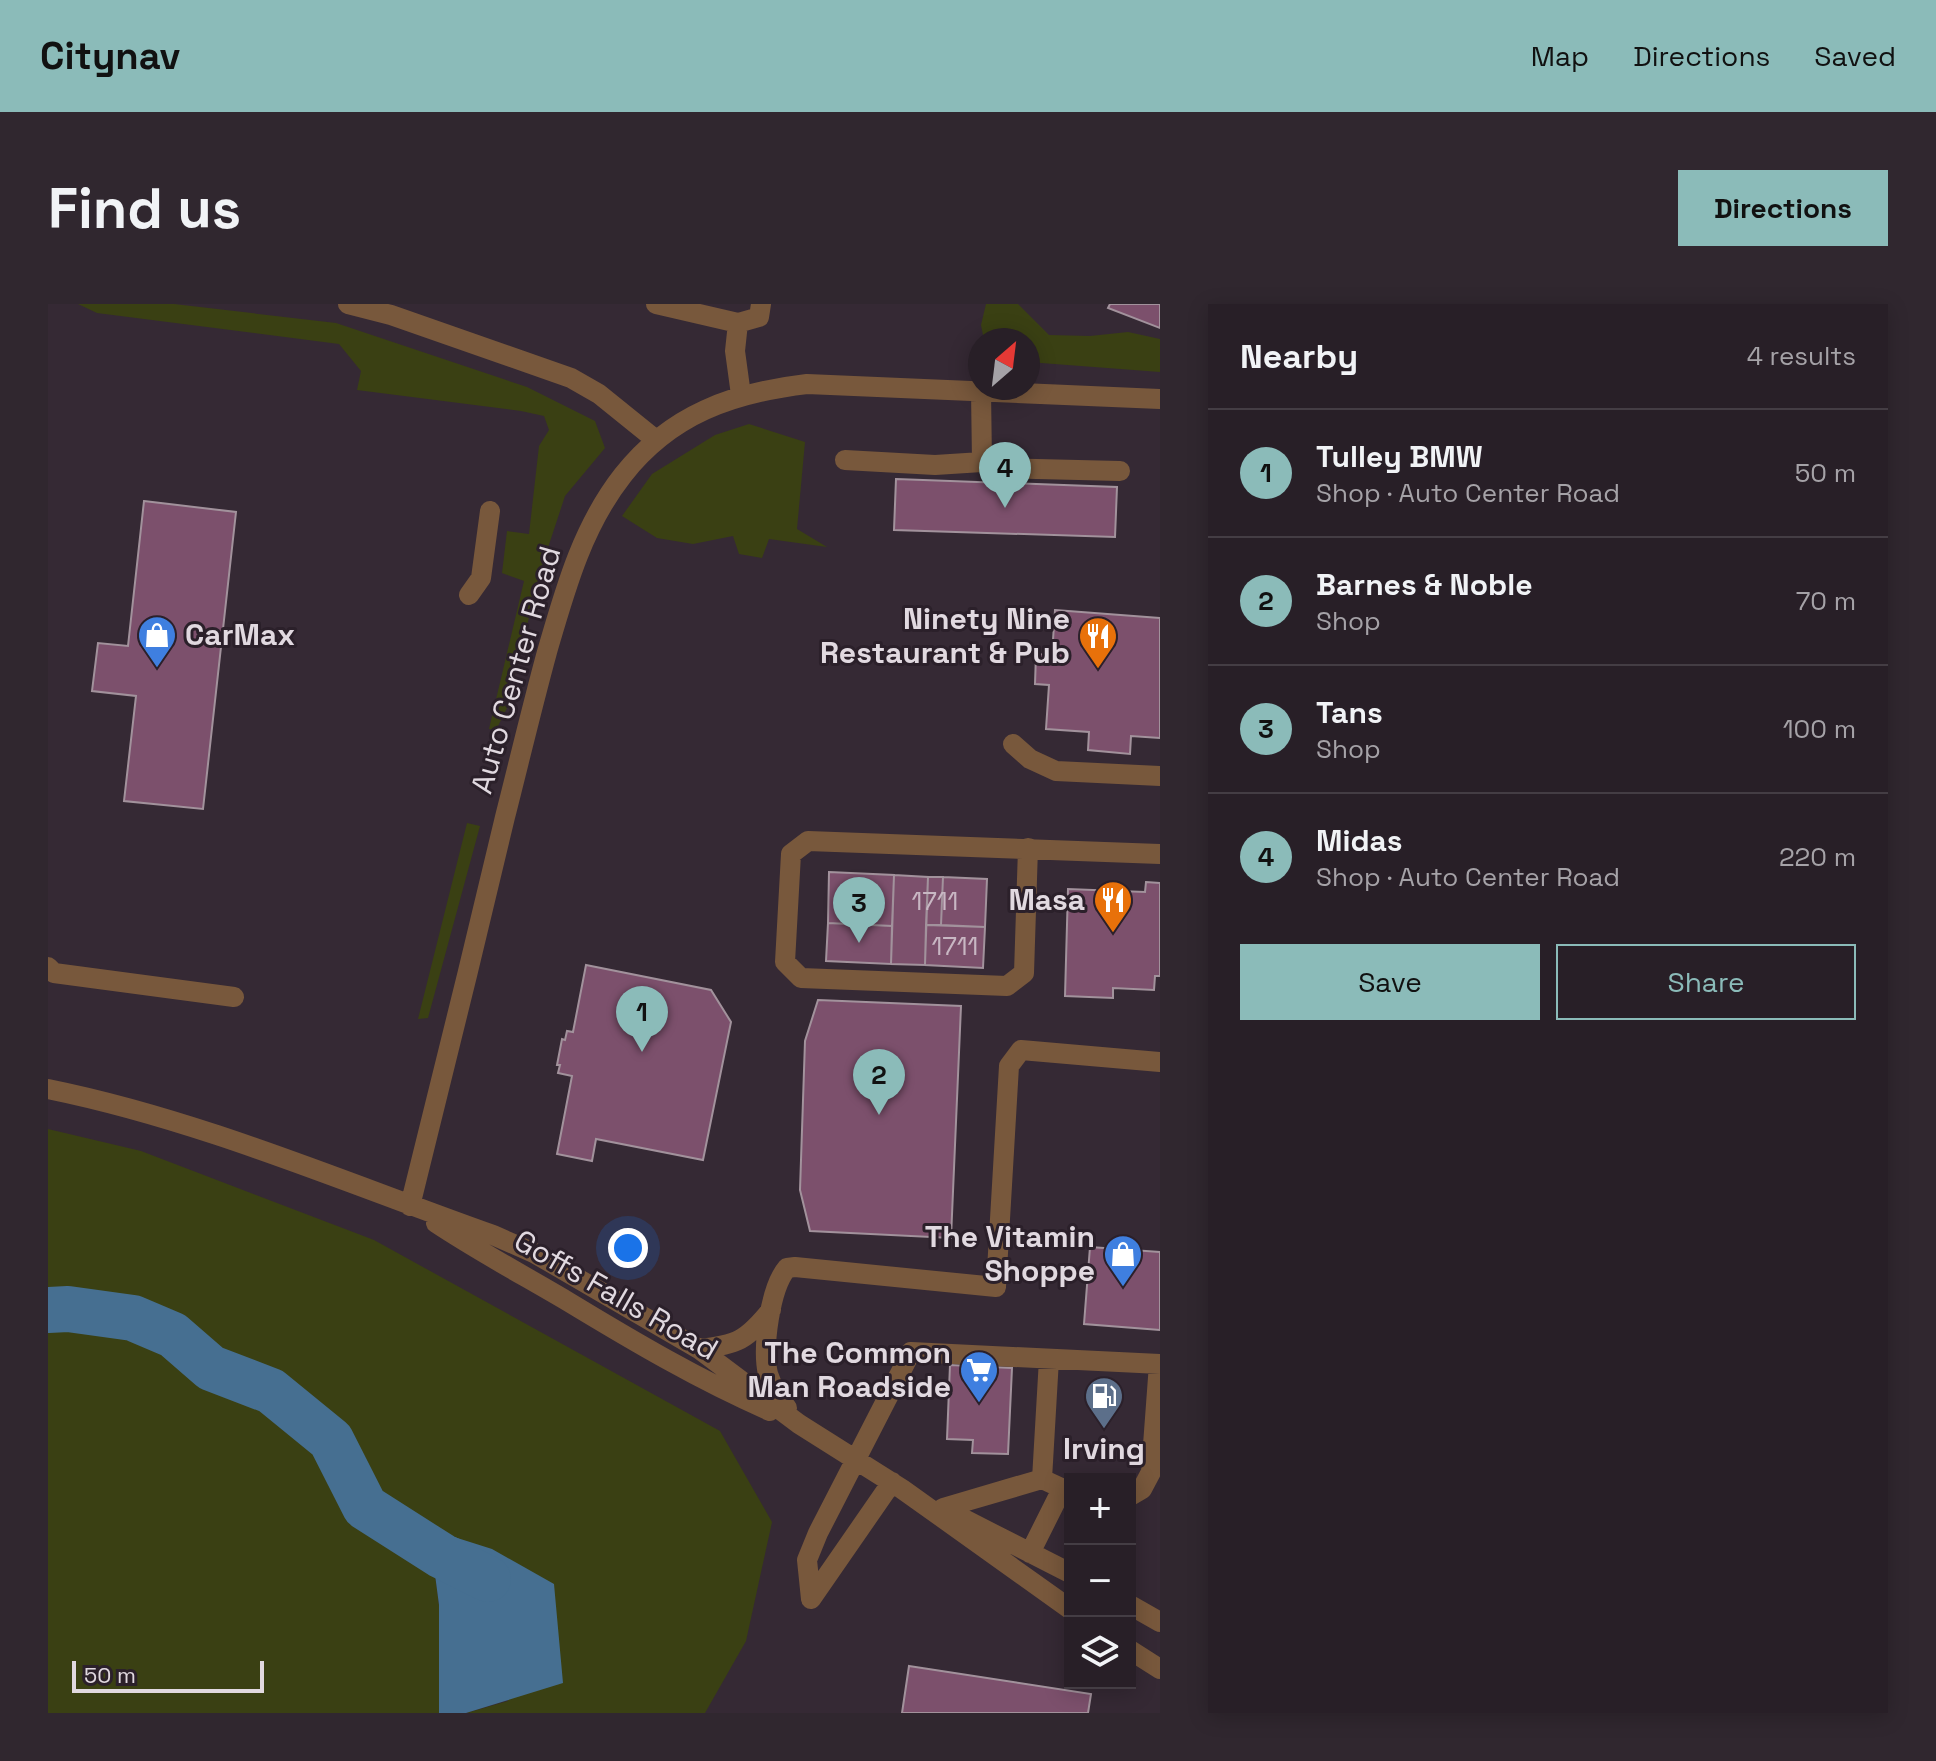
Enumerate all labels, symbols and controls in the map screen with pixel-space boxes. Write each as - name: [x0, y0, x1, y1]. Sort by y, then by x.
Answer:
- text: Citynav: [40, 32, 180, 80]
- text: Map: [1531, 38, 1589, 74]
- text: Directions: [1633, 38, 1770, 74]
- text: Saved: [1814, 38, 1896, 74]
- button: Directions: [1678, 170, 1888, 246]
- text: Find us: [48, 173, 241, 244]
- north arrow: [968, 328, 1040, 400]
- text: Nearby: [1240, 335, 1358, 378]
- text: 4 results: [1747, 339, 1856, 373]
- text: Tulley BMW: [1316, 437, 1483, 476]
- pin: 4: [979, 442, 1031, 508]
- text: 1: [1260, 456, 1272, 490]
- text: 50 m: [1795, 456, 1856, 490]
- text: Shop · Auto Center Road: [1316, 476, 1620, 510]
- street label: Auto Center Road: [462, 542, 569, 798]
- text: Barnes & Noble: [1316, 565, 1533, 604]
- text: 2: [1258, 584, 1274, 618]
- text: 70 m: [1796, 584, 1856, 618]
- place label: Ninety Nine Restaurant & Pub: [820, 599, 1070, 672]
- text: Shop: [1316, 604, 1381, 638]
- shop icon: CarMax: [136, 614, 178, 669]
- place label: CarMax: [185, 615, 295, 654]
- restaurant icon: Ninety Nine Restaurant & Pub: [1077, 615, 1119, 670]
- text: Tans: [1316, 693, 1383, 732]
- text: 3: [1258, 712, 1274, 746]
- text: 100 m: [1783, 712, 1856, 746]
- text: Shop: [1316, 732, 1381, 766]
- text: Midas: [1316, 821, 1403, 860]
- text: 4: [1258, 840, 1274, 874]
- text: 220 m: [1779, 840, 1856, 874]
- text: Shop · Auto Center Road: [1316, 860, 1620, 894]
- pin: 3: [833, 877, 885, 943]
- restaurant icon: Masa: [1092, 879, 1134, 934]
- place label: Masa: [1008, 880, 1085, 919]
- house number: 1711: [911, 884, 959, 918]
- house number: 1711: [931, 929, 979, 963]
- button: Save: [1240, 944, 1540, 1020]
- button: Share: [1556, 944, 1856, 1020]
- pin: 1: [616, 986, 668, 1052]
- pin: 2: [853, 1049, 905, 1115]
- place label: The Vitamin Shoppe: [925, 1217, 1095, 1290]
- street label: Goffs Falls Road: [507, 1220, 725, 1369]
- your location: [608, 1228, 648, 1268]
- shop icon: The Vitamin Shoppe: [1102, 1233, 1144, 1288]
- place label: The Common Man Roadside: [747, 1333, 951, 1406]
- supermarket icon: The Common Man Roadside: [958, 1349, 1000, 1404]
- fuel station icon: Irving: [1083, 1375, 1125, 1430]
- place label: Irving: [1063, 1429, 1145, 1468]
- map controls: [1064, 1473, 1136, 1689]
- button: +: [1064, 1473, 1136, 1545]
- button: −: [1064, 1545, 1136, 1617]
- button: layers: [1064, 1617, 1136, 1689]
- scale bar: [72, 1657, 264, 1693]
- text: 50 m: [84, 1661, 136, 1689]

